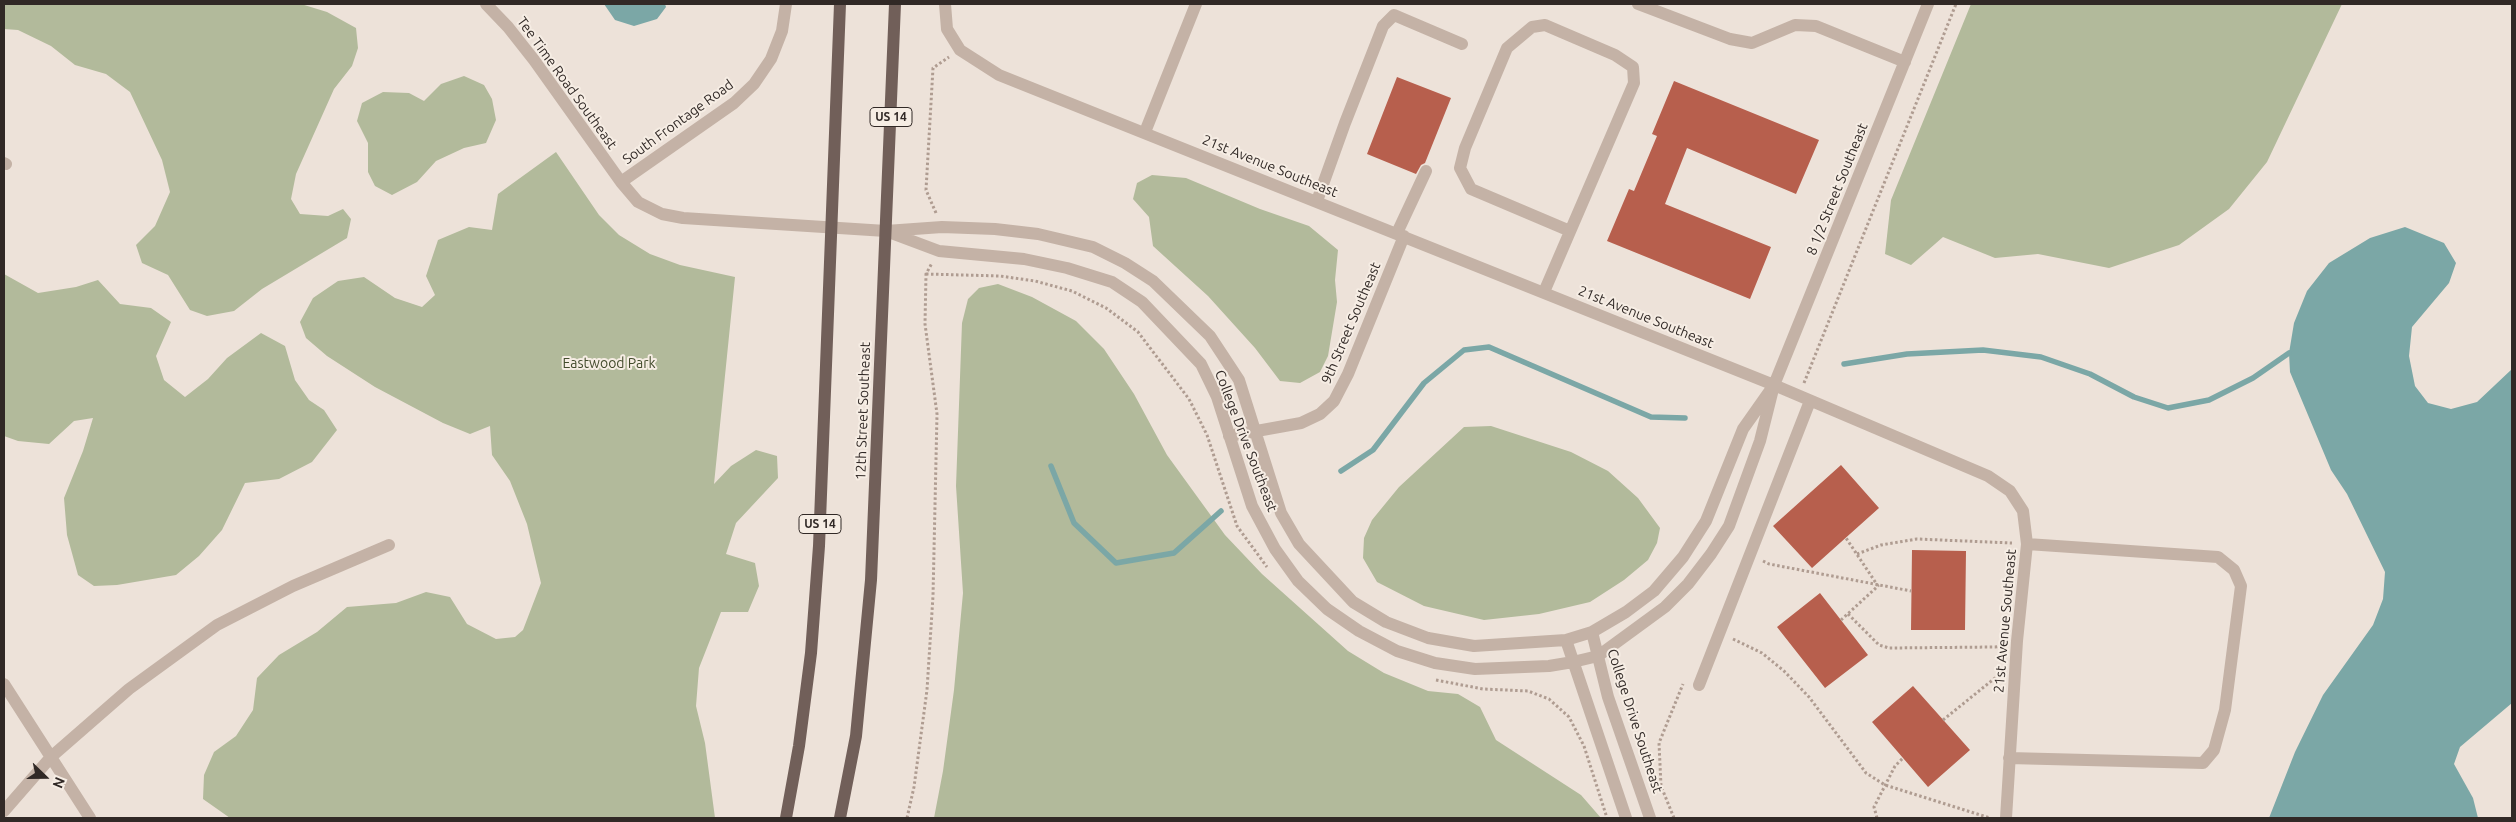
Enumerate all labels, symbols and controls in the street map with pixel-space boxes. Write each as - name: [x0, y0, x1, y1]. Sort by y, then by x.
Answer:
- street label: Tee Time Road Southeast: [513, 14, 621, 152]
- street label: South Frontage Road: [619, 76, 737, 168]
- road number: US 14: [870, 108, 912, 126]
- street label: 8 1/2 Street Southeast: [1803, 120, 1871, 258]
- street label: 21st Avenue Southeast: [1200, 131, 1340, 201]
- street label: 9th Street Southeast: [1318, 260, 1384, 386]
- street label: 21st Avenue Southeast: [1576, 282, 1716, 352]
- street label: 12th Street Southeast: [852, 342, 874, 480]
- park label: Eastwood Park: [562, 355, 656, 371]
- street label: College Drive Southeast: [1211, 368, 1281, 514]
- road number: US 14: [799, 514, 841, 534]
- street label: 21st Avenue Southeast: [1990, 548, 2020, 694]
- street label: College Drive Southeast: [1604, 647, 1666, 795]
- north arrow: [20, 752, 70, 802]
- text: N: [50, 775, 68, 790]

